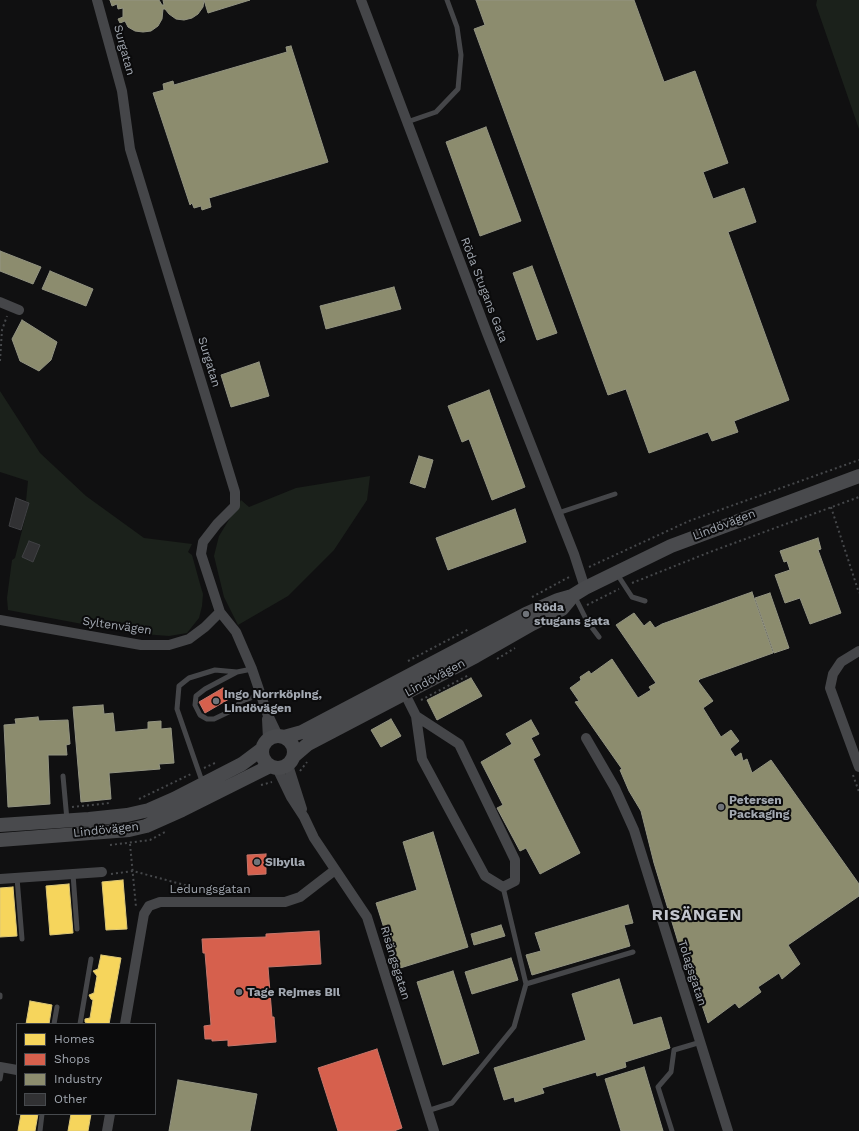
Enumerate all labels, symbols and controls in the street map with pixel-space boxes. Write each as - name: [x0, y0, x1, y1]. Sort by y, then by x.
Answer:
- street label: Surgatan: [110, 23, 138, 77]
- street label: Röda Stugans Gata: [457, 235, 511, 345]
- street label: Surgatan: [195, 335, 223, 389]
- street label: Lindövägen: [691, 506, 757, 544]
- place label: Röda stugans gata: [534, 600, 610, 628]
- marker: Röda stugans gata: [521, 609, 531, 619]
- street label: Syltenvägen: [81, 614, 153, 638]
- street label: Lindövägen: [402, 656, 468, 700]
- place label: Ingo Norrköping, Lindövägen: [224, 687, 322, 715]
- marker: Ingo Norrköping, Lindövägen: [211, 696, 221, 706]
- place label: Petersen Packaging: [729, 793, 790, 821]
- marker: Petersen Packaging: [716, 802, 726, 812]
- street label: Lindövägen: [72, 819, 140, 841]
- place label: Sibylla: [265, 855, 305, 869]
- marker: Sibylla: [252, 857, 262, 867]
- street label: Ledungsgatan: [169, 882, 251, 896]
- district label: RISÄNGEN: [652, 905, 742, 925]
- street label: Risängsgatan: [377, 924, 413, 1002]
- street label: Tolagsgatan: [675, 938, 709, 1008]
- place label: Tage Rejmes Bil: [247, 985, 340, 999]
- marker: Tage Rejmes Bil: [234, 987, 244, 997]
- legend: [16, 1023, 156, 1115]
- text: Homes: [54, 1032, 95, 1046]
- text: Shops: [54, 1052, 90, 1066]
- text: Industry: [54, 1072, 102, 1086]
- text: Other: [54, 1092, 87, 1106]

